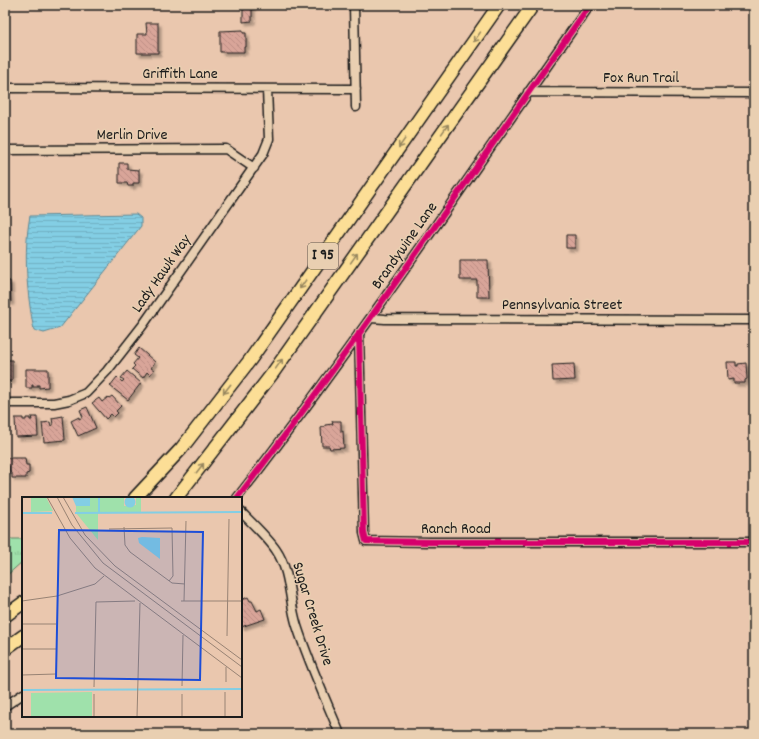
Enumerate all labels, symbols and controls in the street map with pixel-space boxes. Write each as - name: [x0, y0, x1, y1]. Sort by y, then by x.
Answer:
- one-way arrow: [473, 31, 481, 42]
- street label: Griffith Lane: [142, 63, 218, 86]
- street label: Fox Run Trail: [603, 67, 679, 90]
- street label: Merlin Drive: [97, 124, 167, 147]
- one-way arrow: [441, 124, 450, 135]
- one-way arrow: [398, 138, 406, 149]
- street label: Brandywine Lane: [366, 198, 444, 294]
- street label: Lady Hawk Way: [126, 230, 198, 318]
- road number: I 95: [308, 243, 338, 269]
- one-way arrow: [350, 253, 358, 264]
- one-way arrow: [299, 278, 307, 289]
- street label: Pennsylvania Street: [502, 294, 622, 317]
- one-way arrow: [275, 359, 283, 370]
- one-way arrow: [223, 384, 231, 395]
- one-way arrow: [196, 462, 205, 473]
- inset map: [22, 497, 242, 717]
- street label: Ranch Road: [421, 518, 491, 541]
- street label: Sugar Creek Drive: [285, 559, 339, 669]

